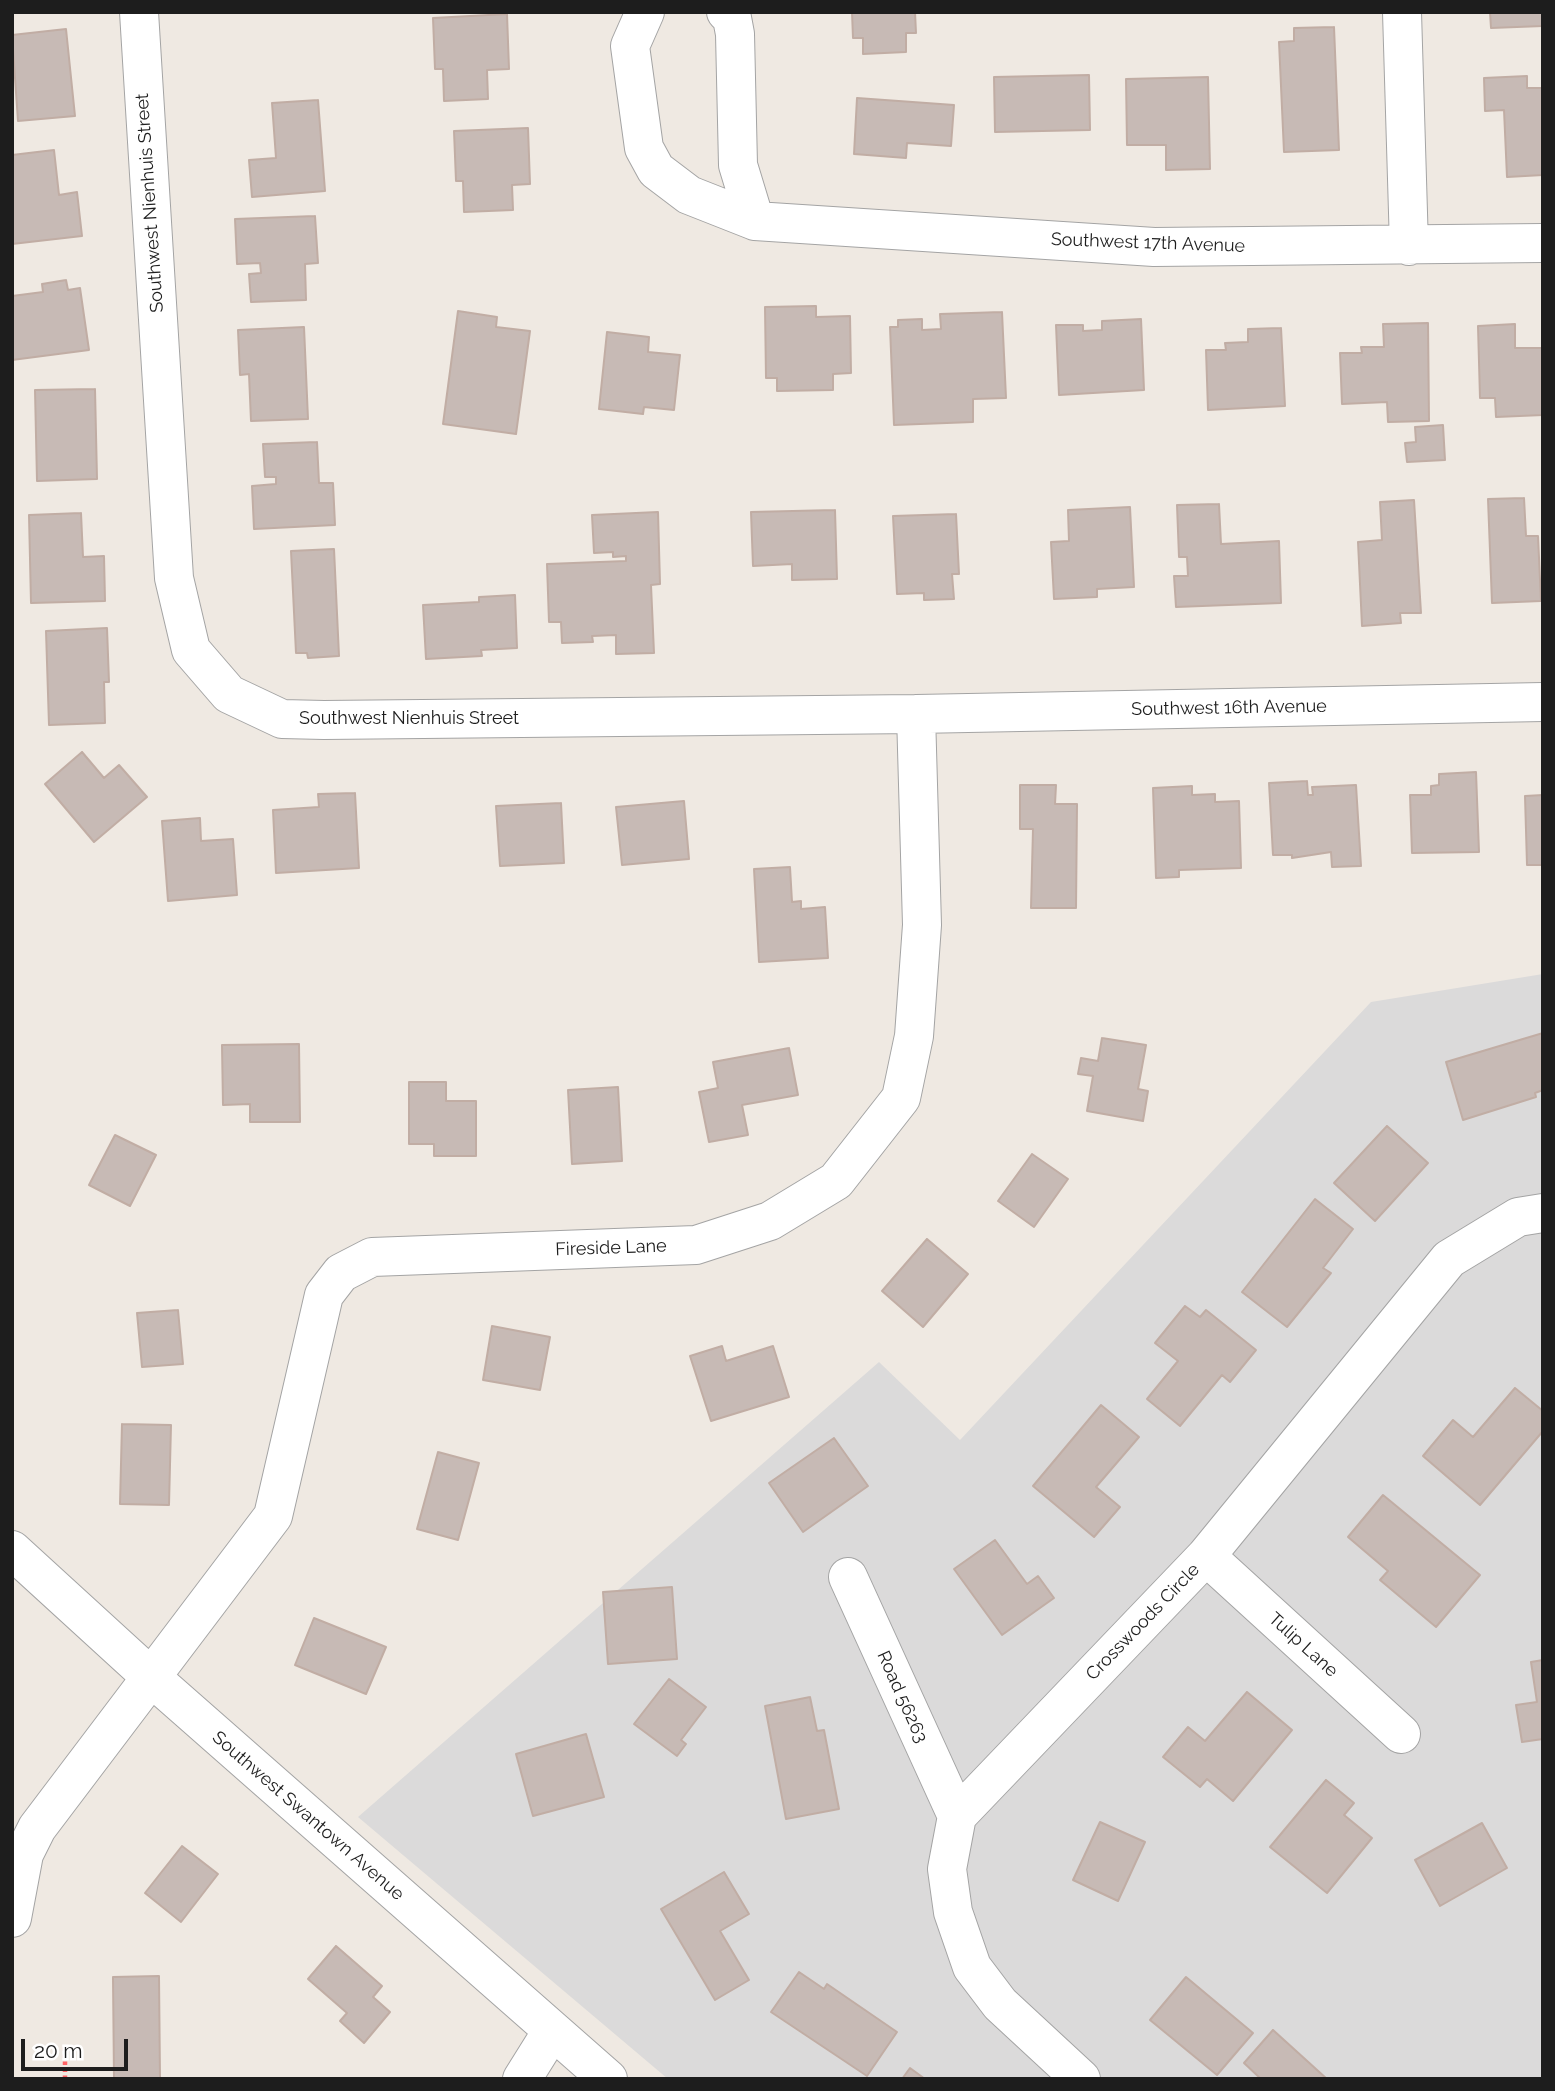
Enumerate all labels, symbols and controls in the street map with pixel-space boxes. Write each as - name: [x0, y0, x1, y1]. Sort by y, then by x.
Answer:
- street label: Southwest Nienhuis Street: [132, 93, 168, 313]
- street label: Southwest 17th Avenue: [1051, 229, 1245, 257]
- street label: Southwest 16th Avenue: [1131, 695, 1327, 721]
- street label: Southwest Nienhuis Street: [299, 708, 519, 730]
- street label: Fireside Lane: [555, 1235, 667, 1261]
- street label: Crosswoods Circle: [1082, 1559, 1204, 1685]
- street label: Tulip Lane: [1264, 1608, 1342, 1682]
- street label: Road 56263: [872, 1648, 932, 1746]
- street label: Southwest Swantown Avenue: [208, 1727, 408, 1905]
- scale bar: [24, 2024, 131, 2068]
- text: 20 m: [34, 2038, 82, 2063]

